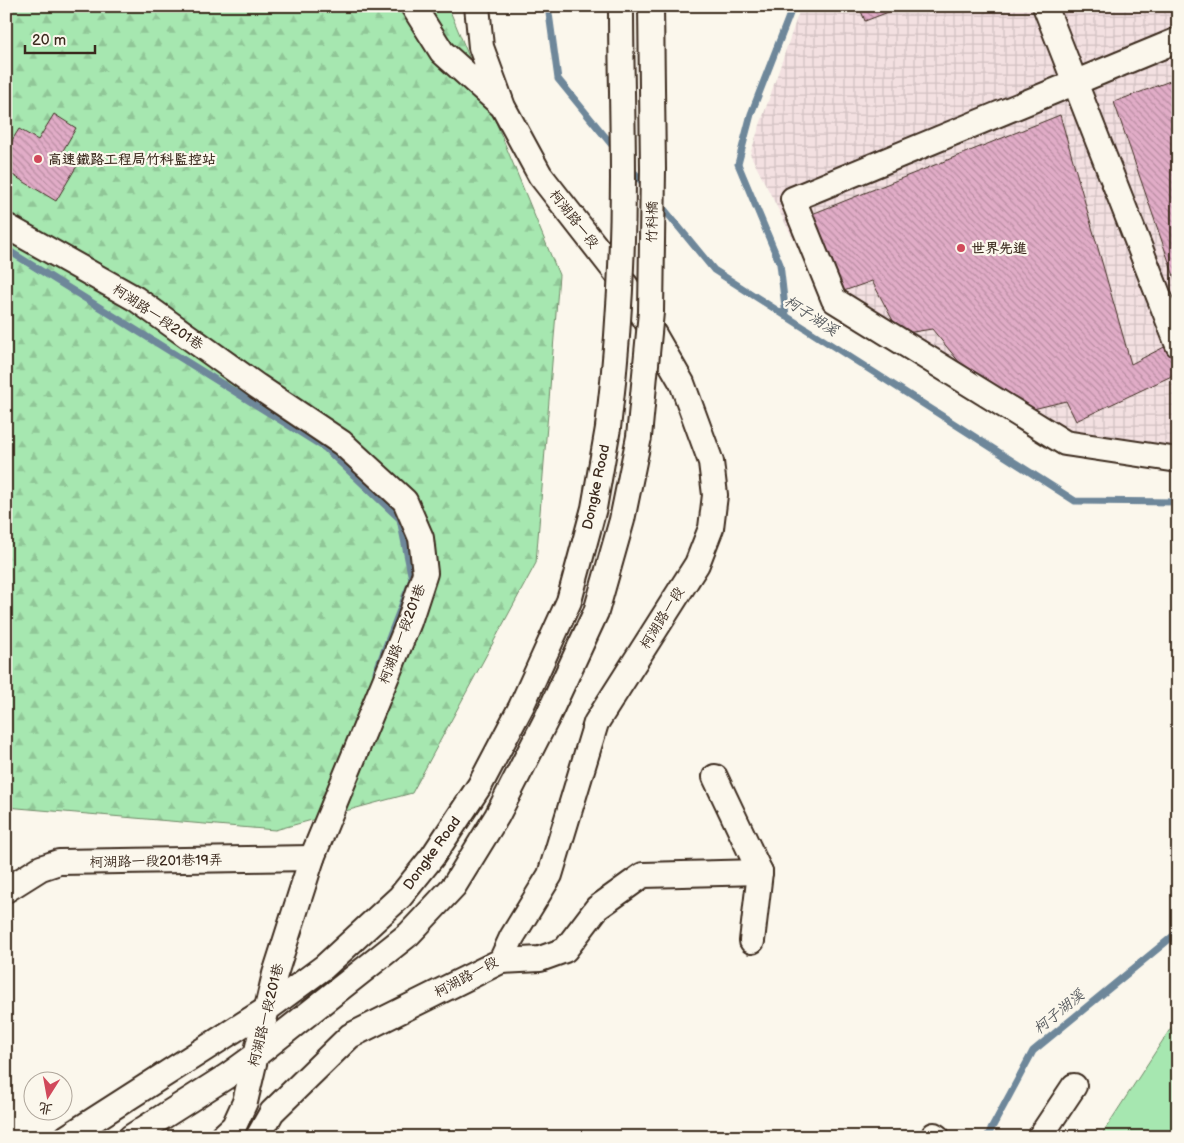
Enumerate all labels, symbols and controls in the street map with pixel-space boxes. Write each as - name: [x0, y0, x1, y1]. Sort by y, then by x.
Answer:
- scale bar: [25, 22, 95, 54]
- text: 20 m: [32, 31, 66, 50]
- place label: 高速鐵路工程局竹科監控站: [48, 151, 216, 168]
- marker: 高速鐵路工程局竹科監控站: [32, 153, 44, 165]
- street label: 柯湖路一段: [546, 186, 602, 252]
- street label: 竹科橋: [643, 201, 661, 243]
- place label: 世界先進: [971, 240, 1027, 257]
- marker: 世界先進: [955, 242, 967, 254]
- street label: 柯湖路一段201巷: [109, 280, 207, 354]
- water label: 柯子湖溪: [781, 292, 842, 341]
- street label: Dongke Road: [579, 443, 613, 531]
- street label: 柯湖路一段201巷: [375, 581, 429, 686]
- street label: 柯湖路一段: [636, 584, 688, 652]
- street label: Dongke Road: [400, 813, 464, 893]
- street label: 柯湖路一段201巷19弄: [89, 851, 223, 871]
- street label: 柯湖路一段: [431, 953, 501, 1001]
- street label: 柯湖路一段201巷: [245, 961, 287, 1068]
- water label: 柯子湖溪: [1030, 985, 1089, 1038]
- north arrow: [22, 1070, 72, 1120]
- text: 北: [37, 1099, 54, 1118]

